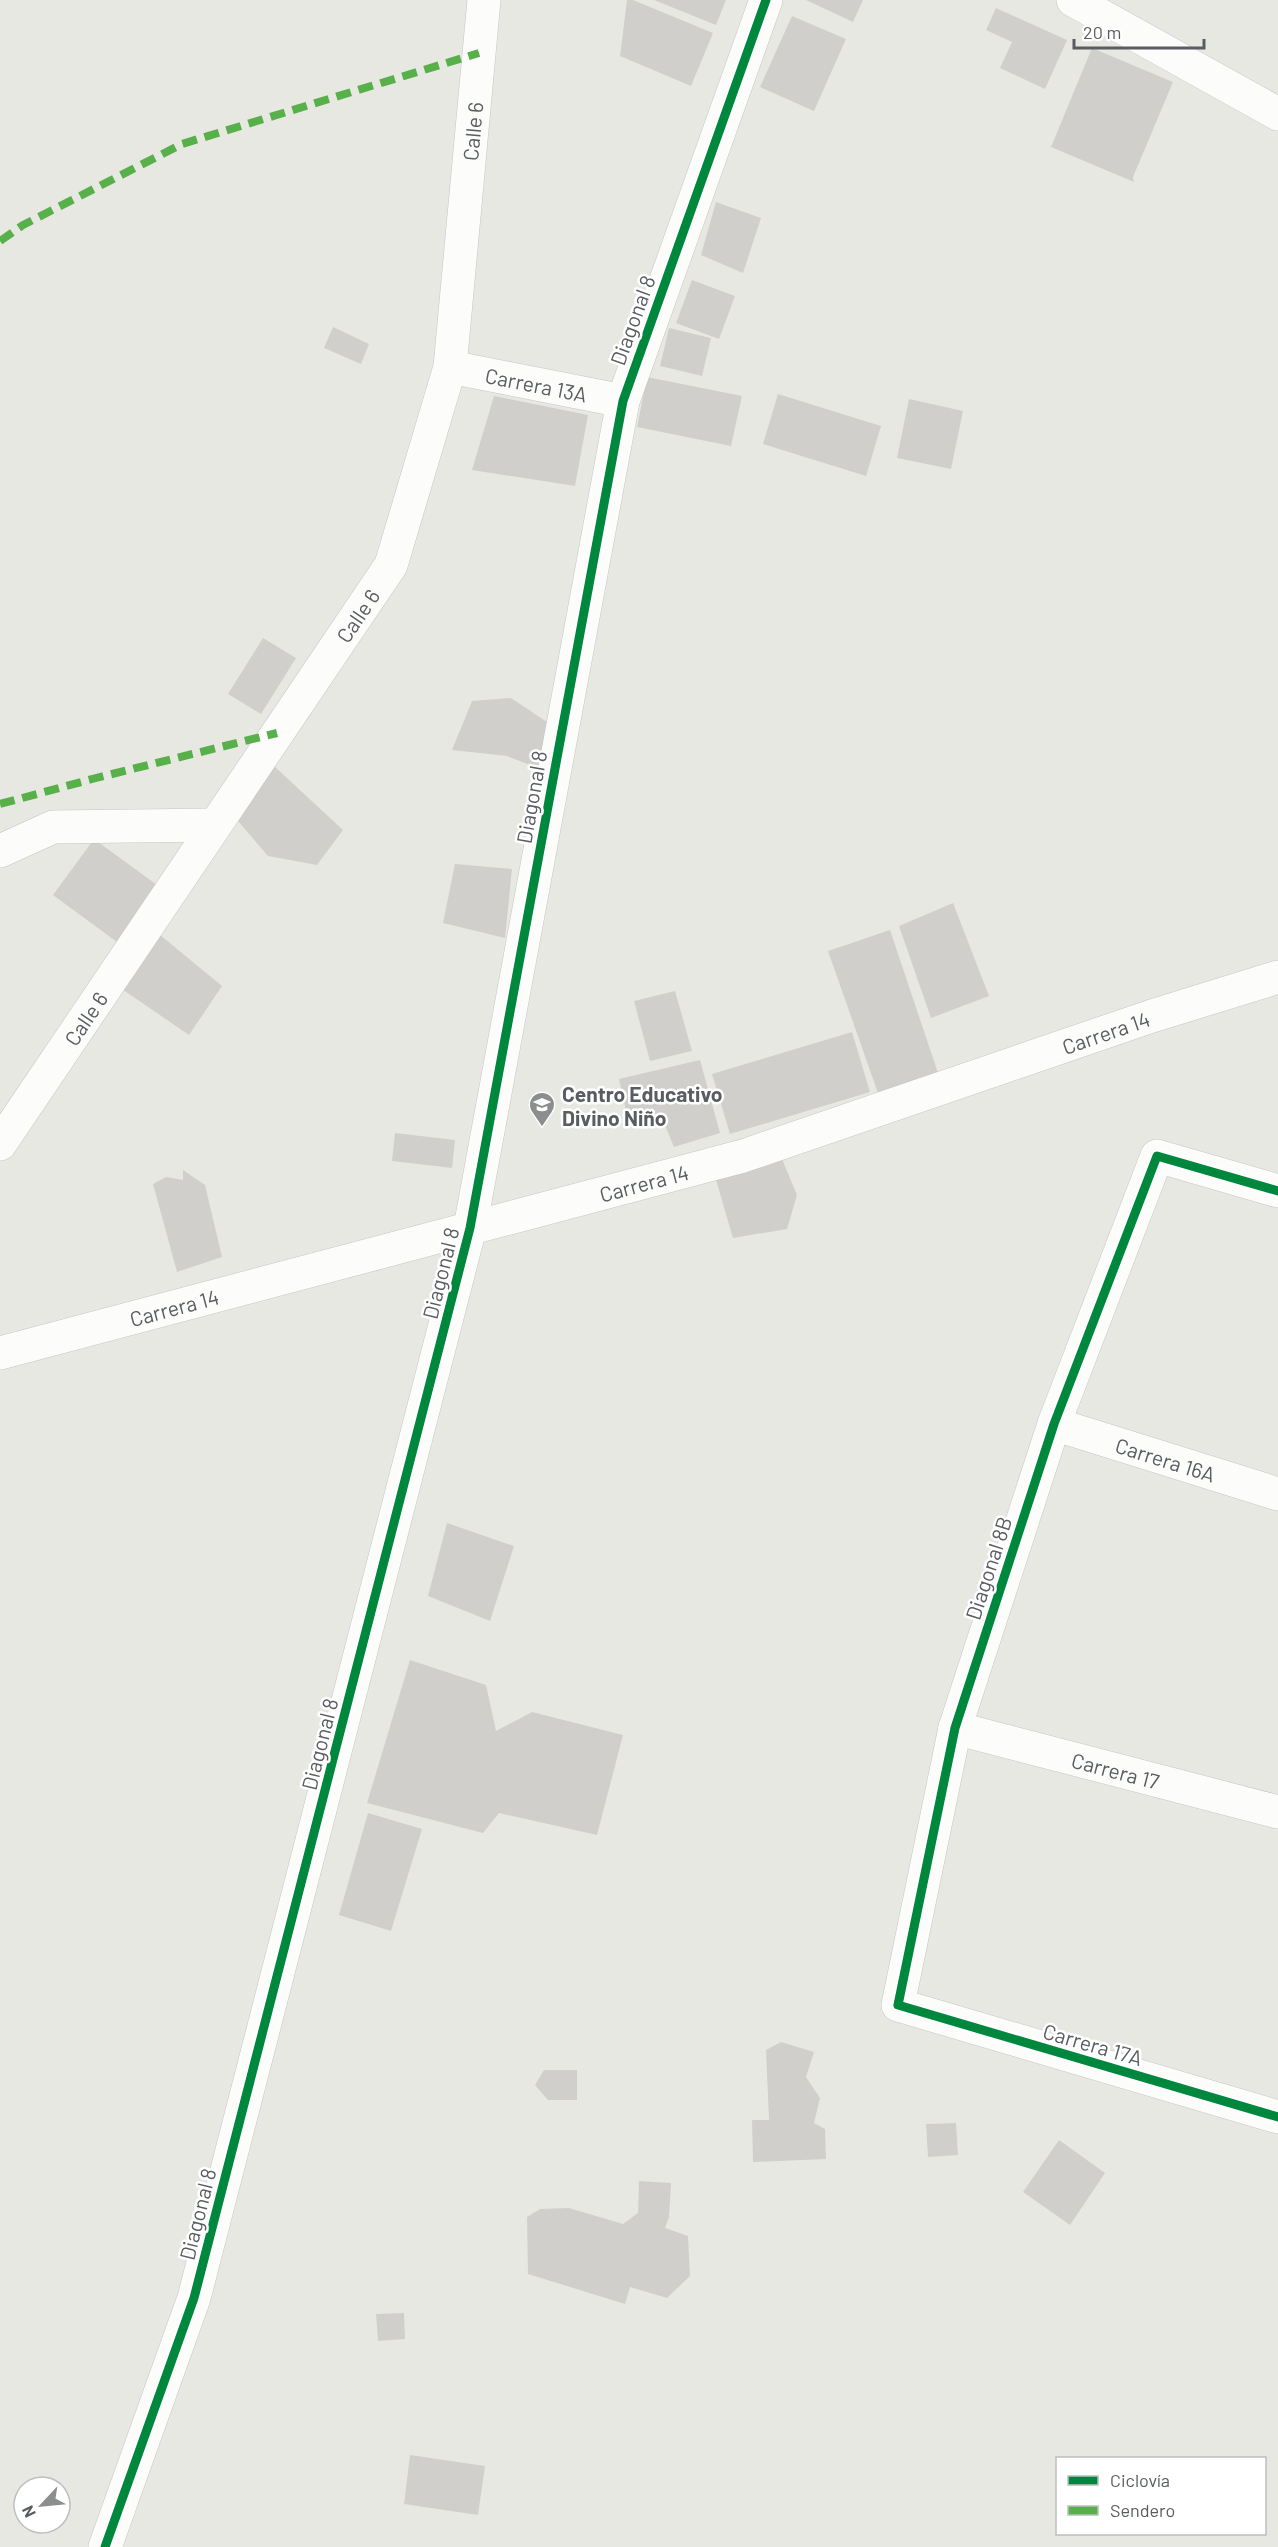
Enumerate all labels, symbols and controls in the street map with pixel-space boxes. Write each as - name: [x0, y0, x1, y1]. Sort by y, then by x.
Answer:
- scale bar: [1074, 12, 1204, 50]
- text: 20 m: [1083, 21, 1121, 43]
- street label: Calle 6: [457, 101, 487, 162]
- street label: Diagonal 8: [604, 272, 660, 368]
- street label: Carrera 13A: [483, 362, 590, 406]
- street label: Calle 6: [330, 584, 384, 647]
- street label: Diagonal 8: [511, 749, 551, 845]
- street label: Calle 6: [58, 986, 112, 1050]
- street label: Carrera 14: [1058, 1005, 1153, 1058]
- place label: Centro Educativo Divino Niño: [562, 1081, 722, 1130]
- school or university icon: Centro Educativo Divino Niño: [527, 1090, 557, 1128]
- street label: Carrera 14: [596, 1159, 691, 1206]
- street label: Diagonal 8: [417, 1224, 463, 1322]
- street label: Carrera 14: [127, 1283, 221, 1331]
- street label: Carrera 16A: [1113, 1432, 1219, 1486]
- street label: Diagonal 8B: [960, 1513, 1016, 1623]
- street label: Diagonal 8: [296, 1695, 342, 1793]
- street label: Carrera 17: [1069, 1746, 1162, 1793]
- street label: Carrera 17A: [1040, 2018, 1146, 2070]
- street label: Diagonal 8: [174, 2165, 220, 2263]
- legend: [1056, 2457, 1266, 2535]
- text: Ciclovía: [1110, 2469, 1170, 2491]
- north arrow: [12, 2475, 72, 2535]
- text: Sendero: [1110, 2499, 1175, 2521]
- text: N: [17, 2503, 39, 2521]

